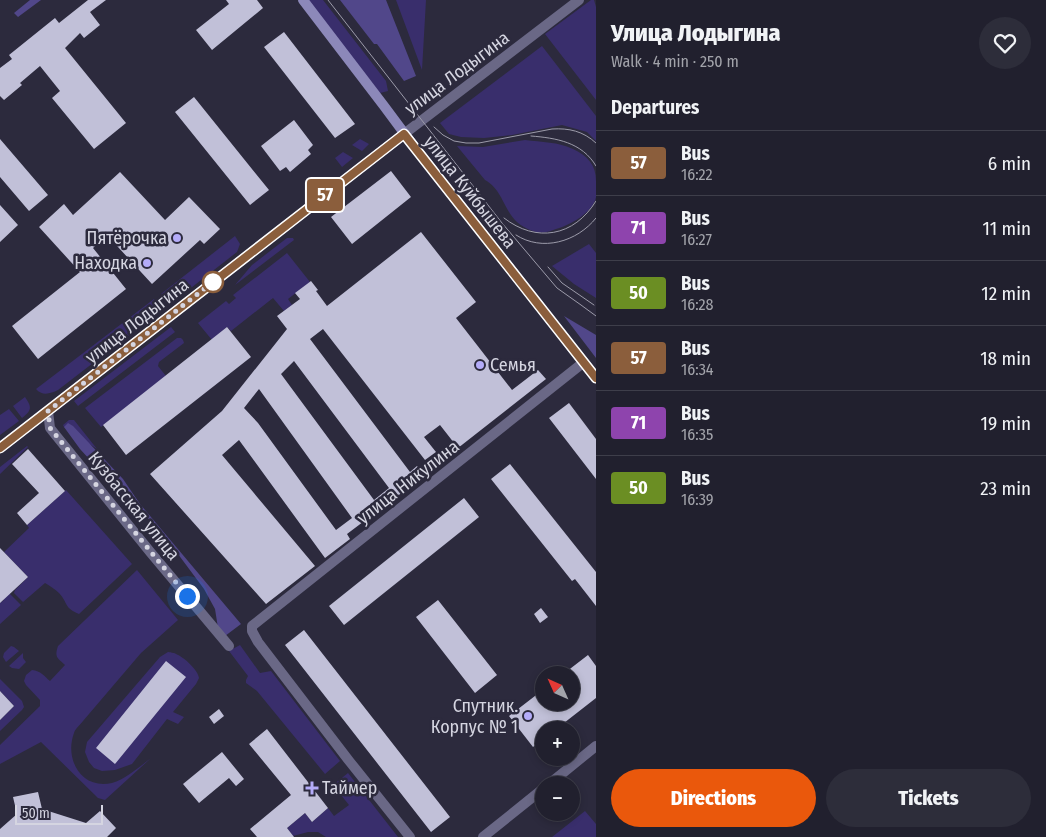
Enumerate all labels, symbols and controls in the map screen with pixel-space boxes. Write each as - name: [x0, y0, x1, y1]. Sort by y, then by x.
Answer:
- button: heart: [979, 17, 1031, 69]
- text: Улица Лодыгина: [611, 19, 781, 47]
- street label: улица Лодыгина: [400, 26, 514, 119]
- text: Walk · 4 min · 250 m: [611, 52, 739, 71]
- text: Departures: [611, 96, 699, 119]
- street label: улица Куйбышева: [419, 131, 521, 253]
- text: Bus: [681, 142, 710, 165]
- text: 57: [630, 152, 647, 174]
- text: 6 min: [988, 152, 1031, 175]
- text: 16:22: [681, 165, 713, 184]
- line badge: 57: [302, 179, 348, 211]
- text: 57: [317, 184, 333, 206]
- text: Bus: [681, 207, 710, 230]
- text: 71: [631, 217, 646, 239]
- text: 11 min: [983, 217, 1031, 240]
- place label: Пятёрочка: [87, 227, 167, 249]
- text: 16:27: [681, 230, 712, 249]
- marker: Пятёрочка: [171, 232, 183, 244]
- place label: Находка: [74, 252, 137, 274]
- marker: Находка: [141, 257, 153, 269]
- unlabelled marker: [202, 271, 224, 293]
- text: Bus: [681, 272, 710, 295]
- street label: улица Лодыгина: [81, 274, 193, 368]
- text: 50: [629, 282, 648, 304]
- text: 12 min: [981, 282, 1031, 305]
- text: 16:28: [681, 295, 714, 314]
- text: Bus: [681, 337, 710, 360]
- text: 57: [630, 347, 647, 369]
- text: 18 min: [980, 347, 1031, 370]
- place label: Семья: [490, 354, 536, 376]
- marker: Семья: [474, 359, 486, 371]
- text: 16:34: [681, 360, 714, 379]
- text: Bus: [681, 402, 710, 425]
- text: 71: [631, 412, 646, 434]
- text: 19 min: [980, 412, 1031, 435]
- text: 16:35: [681, 425, 713, 444]
- street label: улица Никулина: [353, 435, 464, 529]
- street label: Кузбасская улица: [83, 447, 185, 565]
- text: Bus: [681, 467, 710, 490]
- text: 50: [629, 477, 648, 499]
- text: 23 min: [980, 477, 1031, 500]
- text: 16:39: [681, 490, 714, 509]
- your location: [175, 584, 200, 609]
- north arrow: [535, 666, 580, 711]
- map controls: [535, 666, 580, 821]
- place label: Спутник. Корпус № 1: [431, 695, 518, 738]
- marker: Спутник. Корпус № 1: [522, 710, 534, 722]
- button: +: [535, 721, 580, 766]
- button: Directions: [611, 769, 816, 827]
- button: Tickets: [826, 769, 1031, 827]
- button: −: [535, 776, 580, 821]
- place label: Таймер: [322, 777, 377, 799]
- marker: Таймер: [306, 782, 318, 794]
- scale bar: [15, 802, 102, 825]
- text: 50 m: [22, 805, 50, 822]

